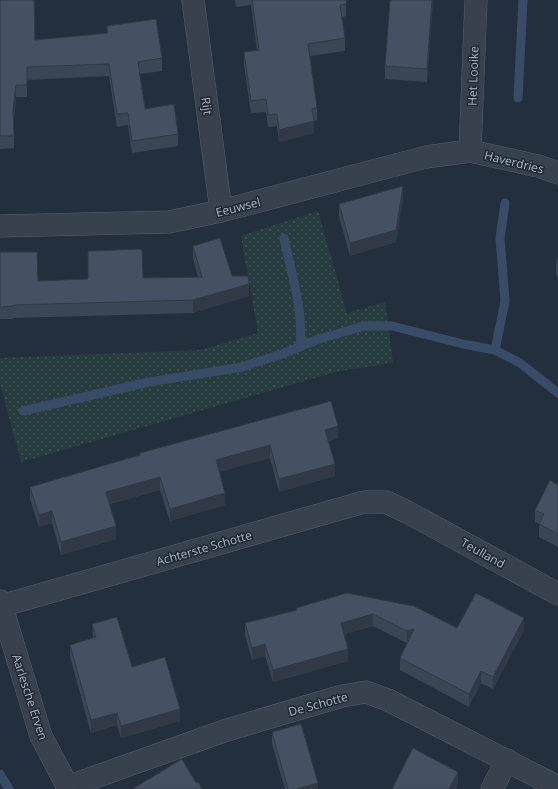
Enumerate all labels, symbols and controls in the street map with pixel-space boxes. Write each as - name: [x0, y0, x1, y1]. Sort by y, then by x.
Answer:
- street label: Het Looike: [463, 46, 483, 106]
- street label: Rijt: [197, 96, 217, 116]
- street label: Haverdries: [482, 146, 546, 178]
- street label: Eeuwsel: [214, 193, 262, 221]
- street label: Achterste Schotte: [154, 526, 254, 570]
- street label: Teulland: [458, 534, 508, 572]
- street label: Aarlesche Erven: [8, 652, 52, 742]
- street label: De Schotte: [286, 688, 350, 720]

